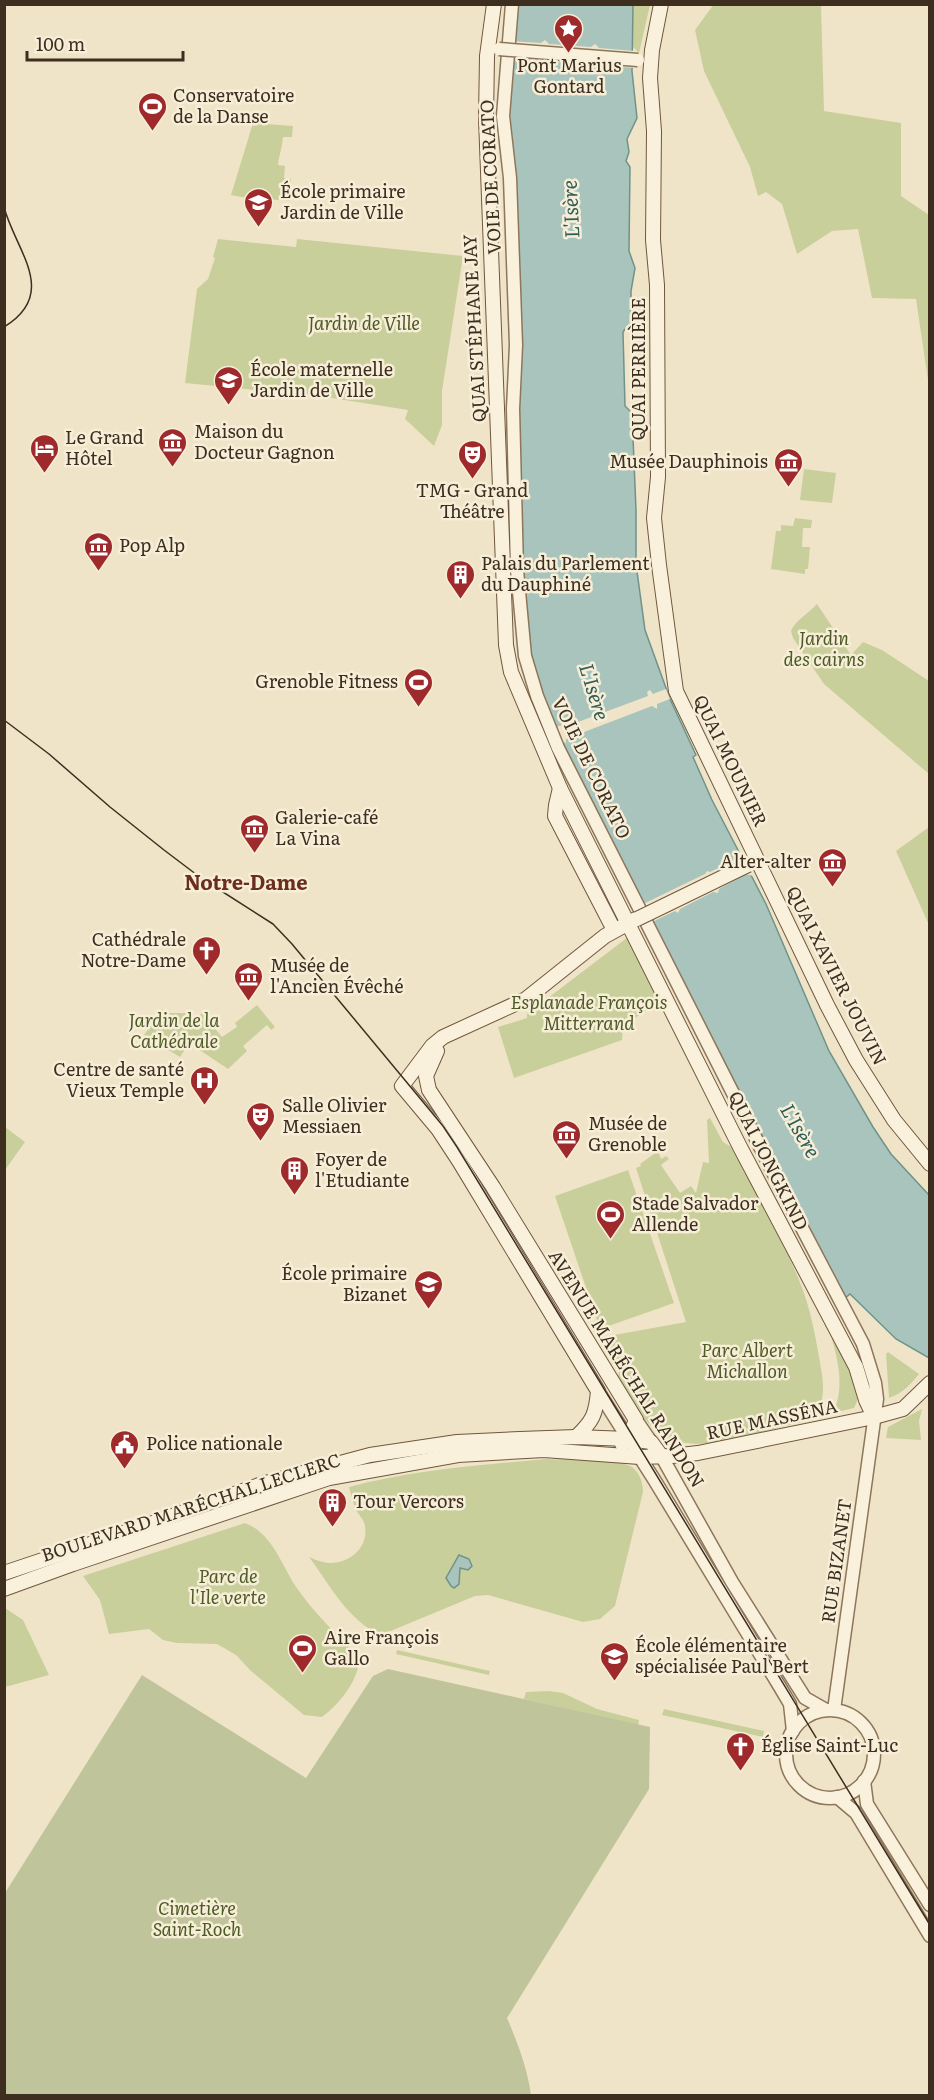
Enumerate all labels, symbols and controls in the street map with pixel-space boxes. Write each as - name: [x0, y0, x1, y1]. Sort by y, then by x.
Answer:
- place icon: Pont Marius Gontard: [553, 13, 585, 55]
- scale bar: [27, 24, 183, 62]
- text: 100 m: [36, 30, 85, 57]
- place label: Pont Marius Gontard: [517, 51, 621, 99]
- place label: Conservatoire de la Danse: [173, 81, 294, 129]
- sports icon: Conservatoire de la Danse: [136, 90, 168, 132]
- street label: VOIE DE CORATO: [472, 99, 507, 255]
- place label: École primaire Jardin de Ville: [280, 177, 406, 225]
- water label: L'Isère: [553, 179, 586, 239]
- school or university icon: École primaire Jardin de Ville: [243, 186, 275, 228]
- street label: QUAI STÉPHANE JAY: [455, 233, 492, 423]
- street label: QUAI PERRIÈRE: [624, 298, 651, 440]
- park label: Jardin de Ville: [308, 309, 420, 336]
- place label: École maternelle Jardin de Ville: [250, 355, 393, 403]
- school or university icon: École maternelle Jardin de Ville: [213, 364, 245, 406]
- place label: Maison du Docteur Gagnon: [194, 417, 335, 465]
- place label: Le Grand Hôtel: [65, 423, 144, 471]
- museum icon: Maison du Docteur Gagnon: [157, 426, 189, 468]
- hotel icon: Le Grand Hôtel: [28, 432, 60, 474]
- theatre icon: TMG - Grand Théâtre: [456, 438, 488, 480]
- museum icon: Musée Dauphinois: [773, 446, 805, 488]
- place label: Musée Dauphinois: [609, 447, 768, 474]
- place label: TMG - Grand Théâtre: [416, 476, 528, 524]
- museum icon: Pop Alp: [82, 530, 114, 572]
- place label: Pop Alp: [119, 531, 185, 558]
- place label: Palais du Parlement du Dauphiné: [481, 549, 650, 597]
- building icon: Palais du Parlement du Dauphiné: [444, 558, 476, 600]
- park label: Jardin des cairns: [783, 624, 865, 672]
- water label: L'Isère: [573, 659, 619, 724]
- sports icon: Grenoble Fitness: [403, 666, 435, 708]
- place label: Grenoble Fitness: [255, 667, 398, 694]
- street label: QUAI MOUNIER: [688, 690, 775, 831]
- street label: VOIE DE CORATO: [546, 692, 638, 843]
- place label: Galerie-café La Vina: [275, 803, 378, 851]
- museum icon: Galerie-café La Vina: [238, 812, 270, 854]
- museum icon: Alter-alter: [816, 846, 848, 888]
- place label: Alter-alter: [720, 847, 811, 874]
- district label: Notre-Dame: [184, 866, 308, 896]
- street label: QUAI XAVIER JOUVIN: [780, 881, 894, 1070]
- place label: Cathédrale Notre-Dame: [81, 925, 186, 973]
- church icon: Cathédrale Notre-Dame: [191, 934, 223, 976]
- place label: Musée de l'Ancien Évêché: [270, 951, 404, 999]
- museum icon: Musée de l'Ancien Évêché: [233, 960, 265, 1002]
- park label: Esplanade François Mitterrand: [511, 988, 668, 1036]
- park label: Jardin de la Cathédrale: [129, 1006, 220, 1054]
- place label: Centre de santé Vieux Temple: [53, 1055, 184, 1103]
- hospital icon: Centre de santé Vieux Temple: [189, 1064, 221, 1106]
- street label: QUAI JONGKIND: [723, 1086, 816, 1235]
- place label: Salle Olivier Messiaen: [282, 1091, 387, 1139]
- water label: L'Isère: [774, 1097, 829, 1163]
- theatre icon: Salle Olivier Messiaen: [245, 1100, 277, 1142]
- place label: Musée de Grenoble: [588, 1109, 667, 1157]
- museum icon: Musée de Grenoble: [551, 1118, 583, 1160]
- place label: Foyer de l'Etudiante: [315, 1145, 409, 1193]
- building icon: Foyer de l'Etudiante: [278, 1154, 310, 1196]
- place label: Stade Salvador Allende: [632, 1189, 759, 1237]
- sports icon: Stade Salvador Allende: [595, 1198, 627, 1240]
- street label: AVENUE MARÉCHAL RANDON: [543, 1244, 712, 1493]
- place label: École primaire Bizanet: [281, 1259, 408, 1307]
- school or university icon: École primaire Bizanet: [412, 1268, 444, 1310]
- park label: Parc Albert Michallon: [701, 1336, 793, 1384]
- street label: RUE MASSÉNA: [704, 1391, 840, 1446]
- public building icon: Police nationale: [109, 1428, 141, 1470]
- place label: Police nationale: [146, 1429, 283, 1456]
- street label: BOULEVARD MARÉCHAL LECLERC: [38, 1445, 343, 1568]
- building icon: Tour Vercors: [316, 1486, 348, 1528]
- place label: Tour Vercors: [353, 1487, 464, 1514]
- street label: RUE BIZANET: [813, 1497, 858, 1625]
- park label: Parc de l'Ile verte: [190, 1562, 266, 1610]
- place label: Aire François Gallo: [324, 1623, 439, 1671]
- place label: École élémentaire spécialisée Paul Bert: [635, 1631, 809, 1679]
- sports icon: Aire François Gallo: [287, 1632, 319, 1674]
- school or university icon: École élémentaire spécialisée Paul Bert: [598, 1640, 630, 1682]
- church icon: Église Saint-Luc: [724, 1730, 756, 1772]
- place label: Église Saint-Luc: [761, 1731, 898, 1758]
- park label: Cimetière Saint-Roch: [153, 1894, 242, 1942]

